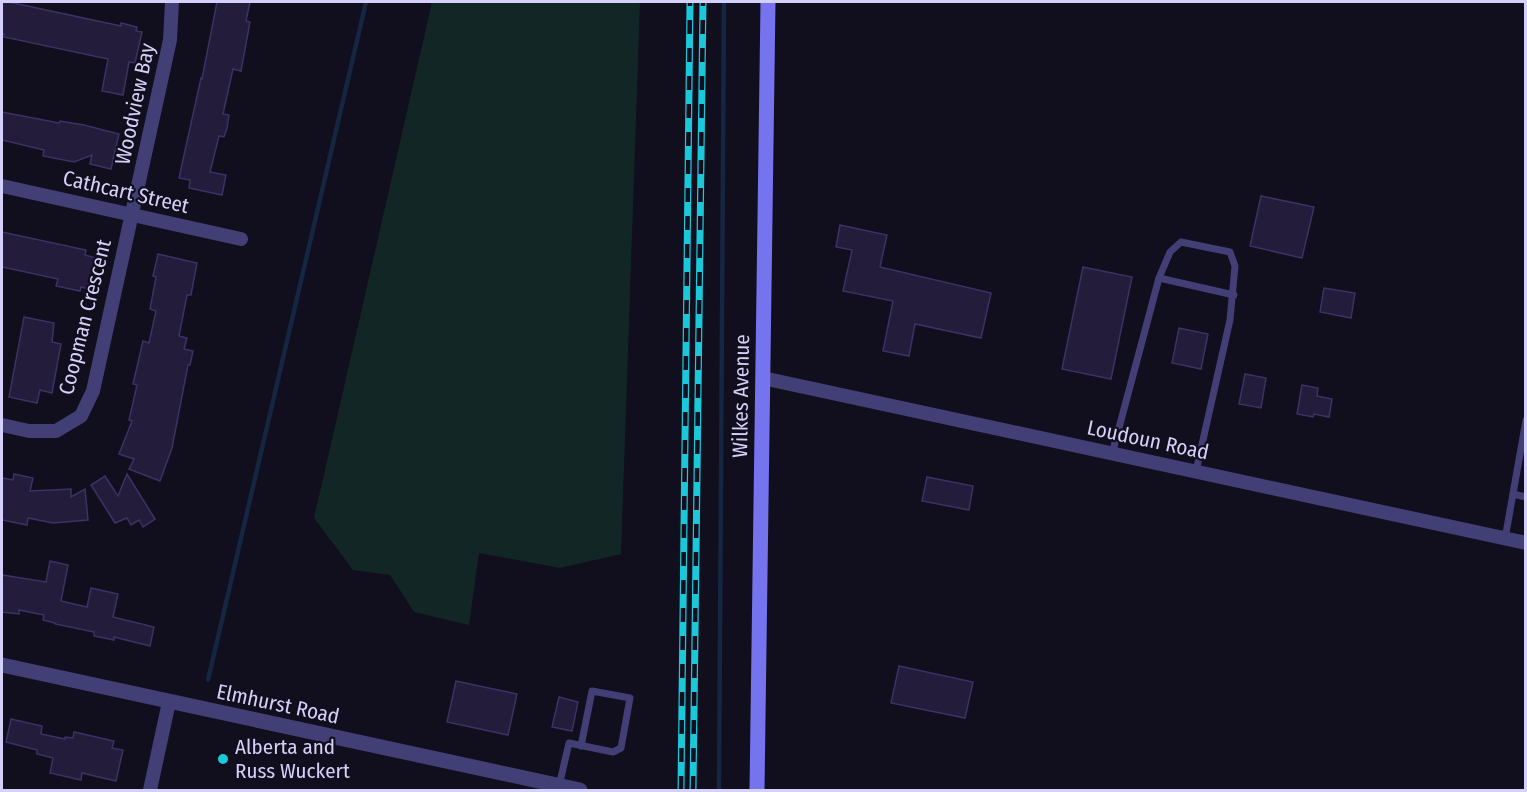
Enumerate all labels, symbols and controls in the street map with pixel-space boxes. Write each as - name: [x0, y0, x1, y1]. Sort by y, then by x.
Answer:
- street label: Woodview Bay: [109, 40, 161, 167]
- street label: Cathcart Street: [60, 165, 192, 219]
- street label: Coopman Crescent: [53, 236, 117, 397]
- street label: Wilkes Avenue: [727, 334, 755, 458]
- street label: Loudoun Road: [1085, 414, 1211, 466]
- street label: Elmhurst Road: [214, 678, 342, 730]
- place label: Alberta and Russ Wuckert: [235, 734, 350, 784]
- marker: Alberta and Russ Wuckert: [216, 752, 230, 766]

